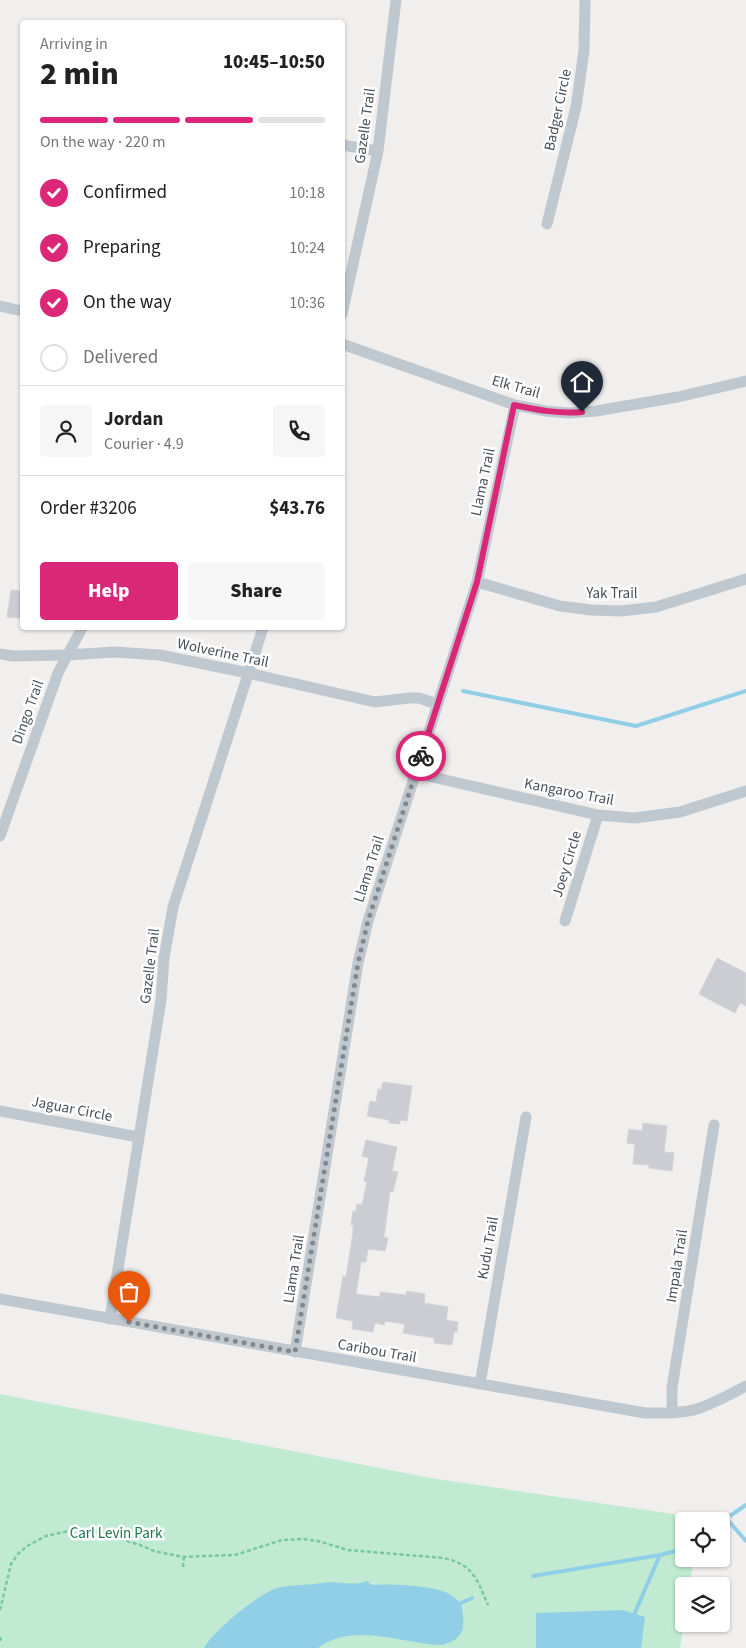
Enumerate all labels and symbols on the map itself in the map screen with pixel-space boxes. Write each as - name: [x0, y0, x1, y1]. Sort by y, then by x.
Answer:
- street label: Badger Circle: [539, 67, 577, 153]
- street label: Gazelle Trail: [349, 87, 381, 165]
- pin: [561, 361, 603, 412]
- street label: Elk Trail: [489, 370, 543, 404]
- street label: Llama Trail: [466, 446, 500, 518]
- street label: Yak Trail: [585, 583, 638, 604]
- street label: Wolverine Trail: [175, 633, 271, 673]
- street label: Dingo Trail: [7, 677, 49, 747]
- courier: [396, 731, 446, 781]
- street label: Kangaroo Trail: [522, 773, 616, 811]
- street label: Joey Circle: [547, 828, 587, 900]
- street label: Llama Trail: [348, 833, 390, 905]
- street label: Gazelle Trail: [135, 927, 165, 1005]
- street label: Jaguar Circle: [30, 1091, 114, 1127]
- street label: Kudu Trail: [472, 1215, 504, 1281]
- street label: Impala Trail: [661, 1228, 693, 1304]
- street label: Llama Trail: [278, 1233, 310, 1305]
- pin: [108, 1271, 150, 1322]
- street label: Caribou Trail: [336, 1334, 418, 1368]
- park label: Carl Levin Park: [70, 1523, 163, 1544]

